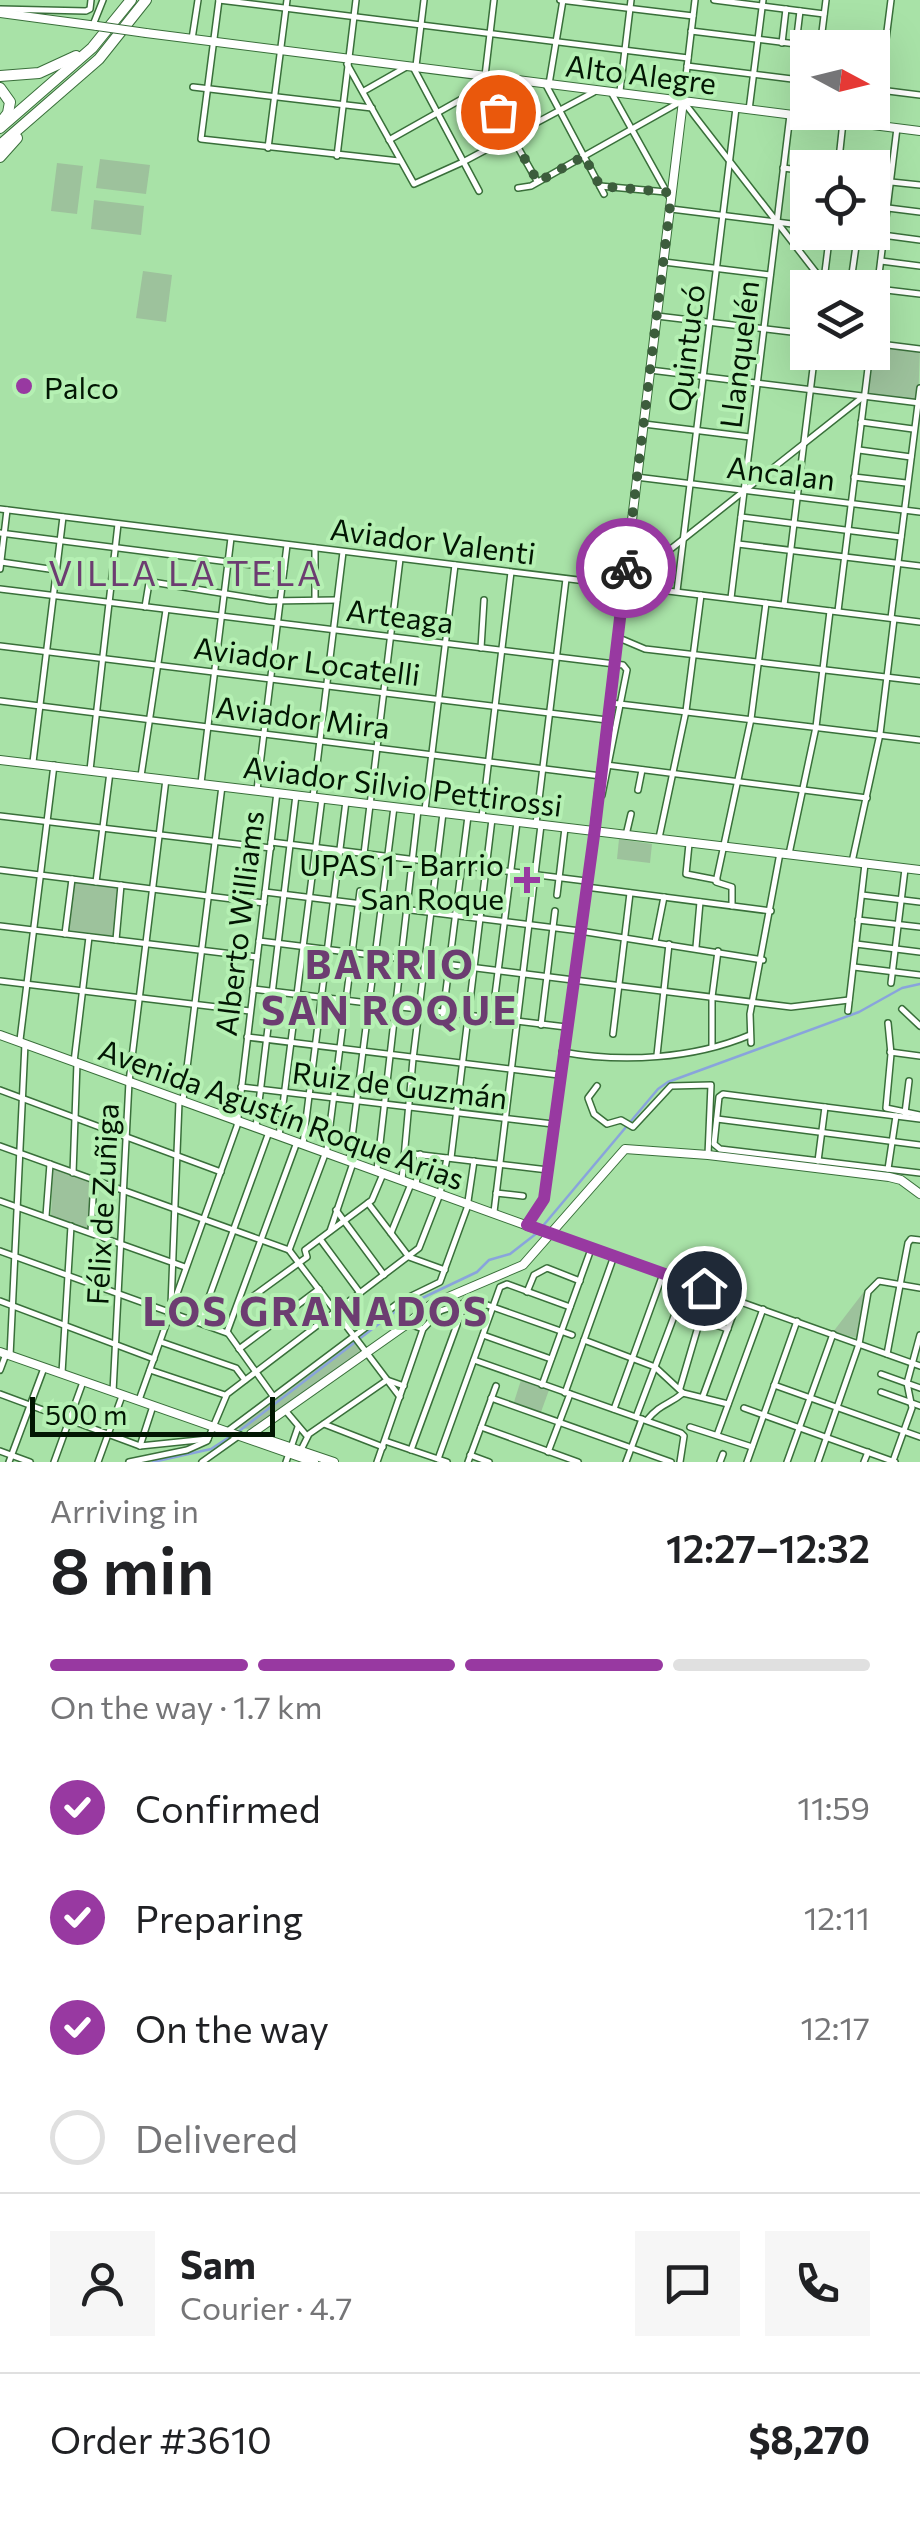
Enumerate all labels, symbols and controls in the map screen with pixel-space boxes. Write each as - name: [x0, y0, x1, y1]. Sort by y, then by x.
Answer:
- north arrow: [790, 30, 890, 130]
- map controls: [790, 30, 890, 370]
- street label: Alto Alegre: [563, 45, 719, 101]
- pin: [456, 70, 541, 155]
- icon: bag: [471, 85, 526, 140]
- button: locate: [790, 150, 890, 250]
- button: layers: [790, 270, 890, 370]
- street label: Llanquelén: [711, 278, 765, 430]
- street label: Quintucó: [659, 282, 711, 414]
- place label: Palco: [44, 368, 119, 405]
- marker: Palco: [13, 375, 35, 397]
- street label: Ancalan: [725, 447, 837, 497]
- street label: Aviador Valenti: [328, 509, 538, 571]
- courier: [576, 518, 676, 618]
- icon: bike: [599, 541, 654, 596]
- district label: VILLA LA TELA: [48, 550, 324, 593]
- street label: Arteaga: [344, 590, 456, 640]
- street label: Aviador Locatelli: [192, 628, 422, 692]
- street label: Aviador Mira: [214, 687, 392, 745]
- street label: Aviador Silvio Pettirossi: [241, 747, 565, 823]
- street label: Alberto Williams: [206, 808, 270, 1038]
- place label: UPAS 1 - Barrio San Roque: [299, 845, 504, 916]
- marker: UPAS 1 - Barrio San Roque: [514, 867, 540, 893]
- district label: BARRIO SAN ROQUE: [261, 938, 519, 1033]
- street label: Avenida Agustín Roque Arias: [94, 1030, 470, 1196]
- street label: Ruiz de Guzmán: [290, 1052, 510, 1116]
- street label: Félix de Zuñiga: [77, 1102, 125, 1306]
- pin: [662, 1246, 747, 1331]
- icon: home: [677, 1261, 732, 1316]
- district label: LOS GRANADOS: [143, 1285, 489, 1334]
- scale bar: [30, 1392, 275, 1436]
- text: 500 m: [45, 1397, 127, 1431]
- text: Arriving in: [50, 1490, 199, 1530]
- text: 12:27–12:32: [666, 1524, 870, 1571]
- text: 8 min: [50, 1528, 214, 1607]
- text: On the way · 1.7 km: [50, 1686, 322, 1726]
- icon: check: [50, 1780, 105, 1835]
- text: Confirmed: [135, 1784, 321, 1831]
- text: 11:59: [797, 1787, 870, 1827]
- icon: check: [50, 1890, 105, 1945]
- text: Preparing: [135, 1894, 303, 1941]
- text: 12:11: [804, 1897, 870, 1937]
- icon: check: [50, 2000, 105, 2055]
- text: On the way: [135, 2004, 329, 2051]
- text: 12:17: [800, 2007, 870, 2047]
- text: Delivered: [135, 2114, 298, 2161]
- button: person: [50, 2231, 155, 2336]
- button: chat: [635, 2231, 740, 2336]
- button: phone: [765, 2231, 870, 2336]
- text: Sam: [180, 2240, 256, 2287]
- text: Courier · 4.7: [180, 2287, 353, 2327]
- text: Order #3610: [50, 2415, 272, 2462]
- text: $8,270: [748, 2415, 870, 2462]

